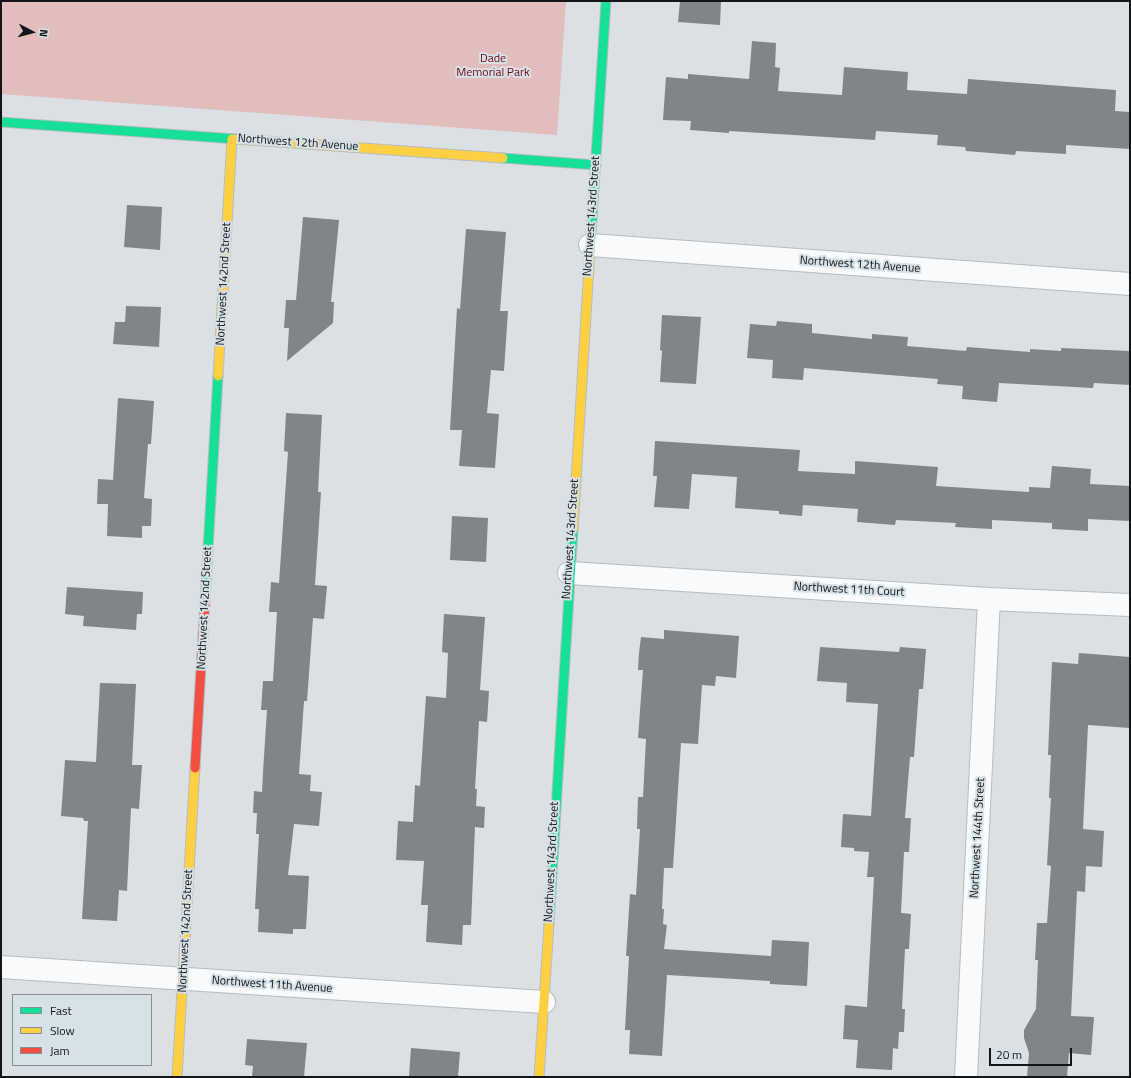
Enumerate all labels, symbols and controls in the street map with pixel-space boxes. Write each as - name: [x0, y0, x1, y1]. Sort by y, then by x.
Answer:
- north arrow: [12, 12, 52, 52]
- text: N: [36, 29, 52, 38]
- park label: Dade Memorial Park: [456, 52, 530, 80]
- street label: Northwest 12th Avenue: [237, 132, 359, 154]
- street label: Northwest 143rd Street: [581, 155, 603, 277]
- street label: Northwest 142nd Street: [214, 222, 234, 346]
- street label: Northwest 12th Avenue: [799, 254, 921, 276]
- street label: Northwest 143rd Street: [560, 478, 582, 600]
- street label: Northwest 142nd Street: [195, 546, 215, 670]
- street label: Northwest 11th Court: [793, 580, 905, 600]
- street label: Northwest 144th Street: [968, 777, 988, 899]
- street label: Northwest 143rd Street: [542, 801, 562, 923]
- street label: Northwest 142nd Street: [176, 869, 196, 993]
- street label: Northwest 11th Avenue: [211, 974, 333, 996]
- legend: [12, 994, 152, 1066]
- text: Fast: [50, 1001, 72, 1020]
- text: Slow: [50, 1021, 75, 1040]
- scale bar: [991, 1040, 1074, 1066]
- text: Jam: [50, 1041, 70, 1060]
- text: 20 m: [996, 1045, 1022, 1064]

